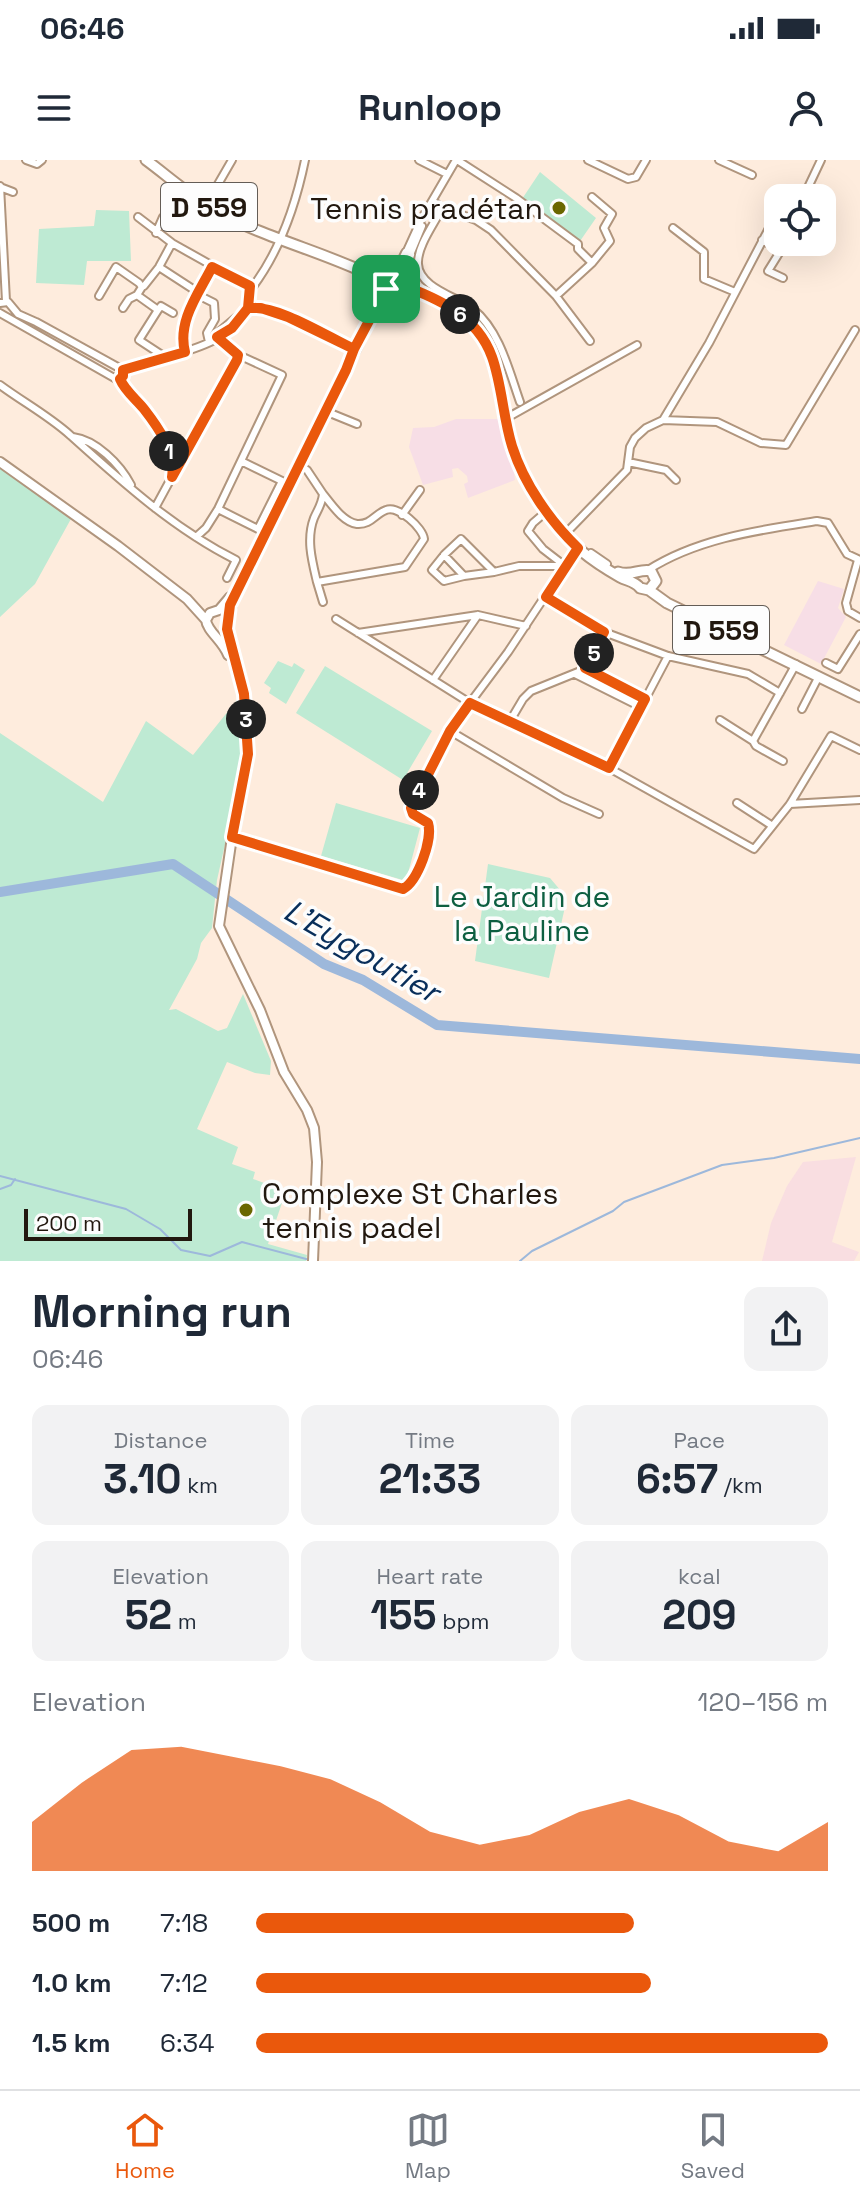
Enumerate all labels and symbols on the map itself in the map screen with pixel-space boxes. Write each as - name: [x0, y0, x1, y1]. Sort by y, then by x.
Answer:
- road number: D 559: [161, 183, 257, 231]
- place label: Tennis pradétan: [310, 189, 543, 228]
- marker: Tennis pradétan: [550, 199, 568, 217]
- pin: [352, 255, 420, 323]
- pin: 6: [440, 294, 480, 334]
- pin: 1: [149, 431, 189, 471]
- road number: D 559: [673, 606, 769, 654]
- pin: 5: [574, 633, 614, 673]
- pin: 3: [226, 699, 266, 739]
- pin: 4: [399, 770, 439, 810]
- park label: Le Jardin de la Pauline: [434, 877, 610, 950]
- water label: L'Eygoutier: [277, 890, 450, 1013]
- place label: Complexe St Charles tennis padel: [262, 1174, 558, 1247]
- marker: Complexe St Charles tennis padel: [237, 1201, 255, 1219]
- scale bar: [24, 1205, 192, 1241]

